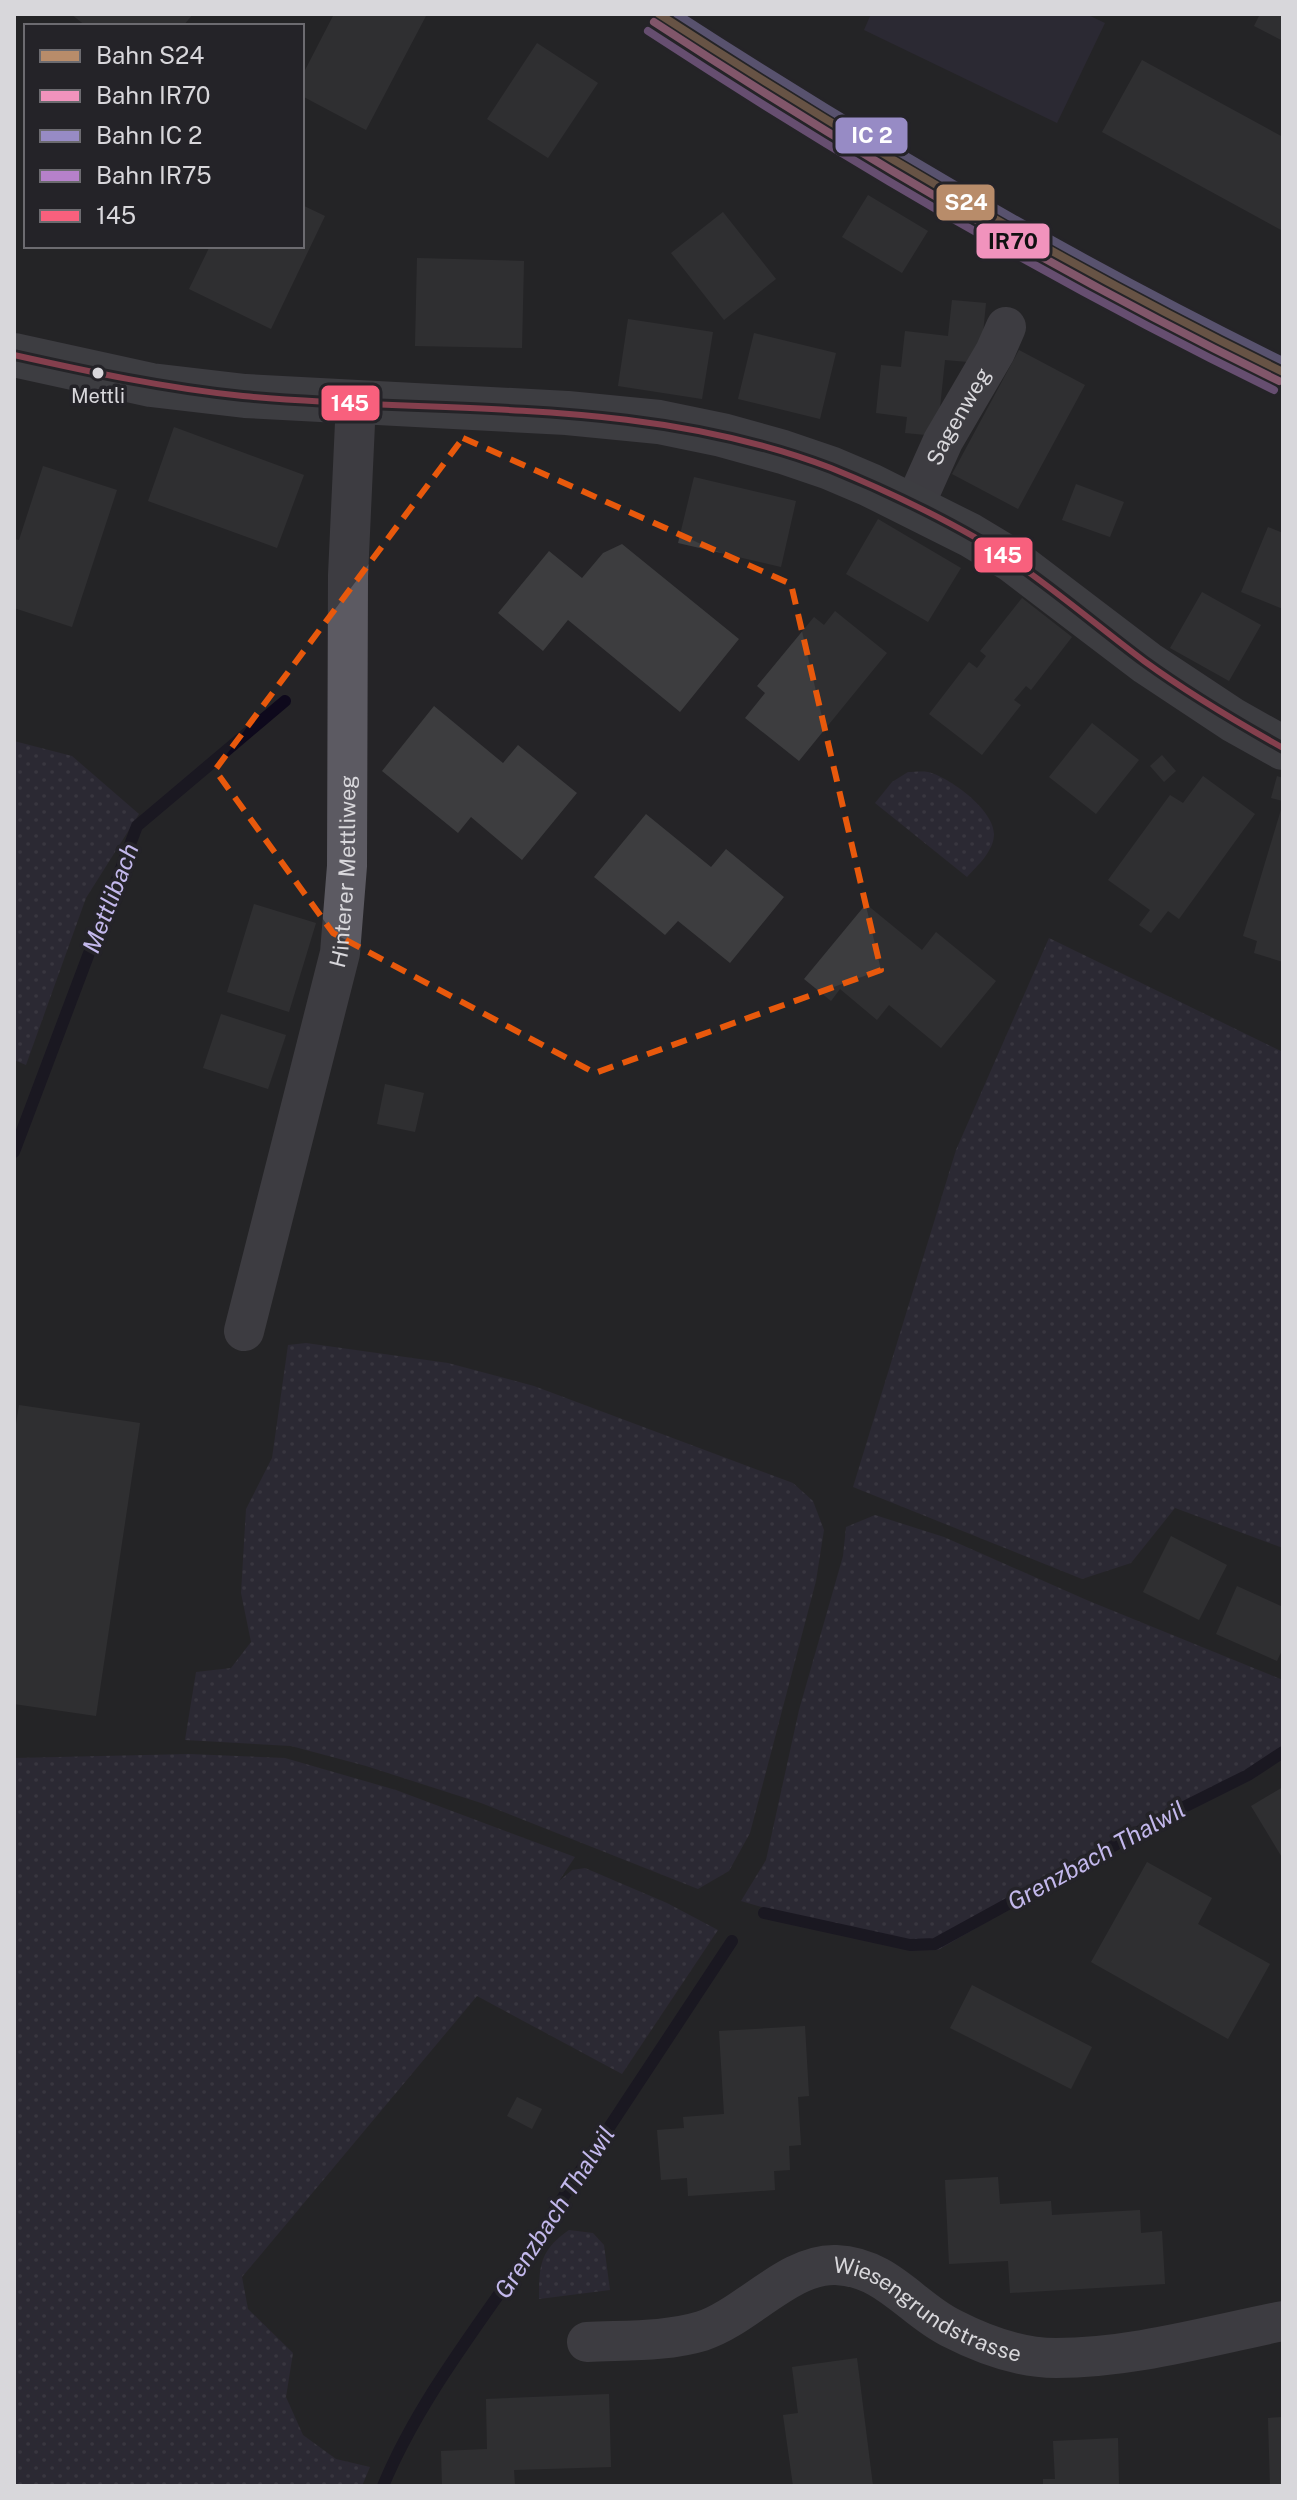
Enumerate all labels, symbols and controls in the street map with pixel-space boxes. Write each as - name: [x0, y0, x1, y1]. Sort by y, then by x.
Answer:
- legend: [24, 24, 304, 248]
- text: Bahn S24: [96, 41, 204, 69]
- text: Bahn IR70: [96, 81, 211, 109]
- line badge: IC 2: [834, 116, 909, 155]
- text: Bahn IC 2: [96, 121, 202, 149]
- text: IC 2: [851, 122, 893, 148]
- text: Bahn IR75: [96, 161, 212, 189]
- line badge: S24: [935, 183, 996, 222]
- text: S24: [944, 189, 988, 215]
- text: 145: [96, 201, 136, 229]
- line badge: IR70: [975, 222, 1051, 260]
- text: IR70: [988, 228, 1038, 254]
- street label: Sagenweg: [921, 363, 996, 469]
- marker: Mettli: [90, 365, 106, 381]
- place label: Mettli: [71, 384, 125, 408]
- line badge: 145: [320, 384, 381, 422]
- text: 145: [331, 390, 369, 416]
- line badge: 145: [973, 536, 1034, 574]
- text: 145: [984, 542, 1022, 568]
- street label: Hinterer Mettliweg: [324, 775, 361, 970]
- water label: Mettlibach: [76, 839, 144, 957]
- water label: Grenzbach Thalwil: [1002, 1794, 1190, 1916]
- water label: Grenzbach Thalwil: [488, 2121, 620, 2303]
- street label: Wiesengrundstrasse: [832, 2251, 1024, 2367]

